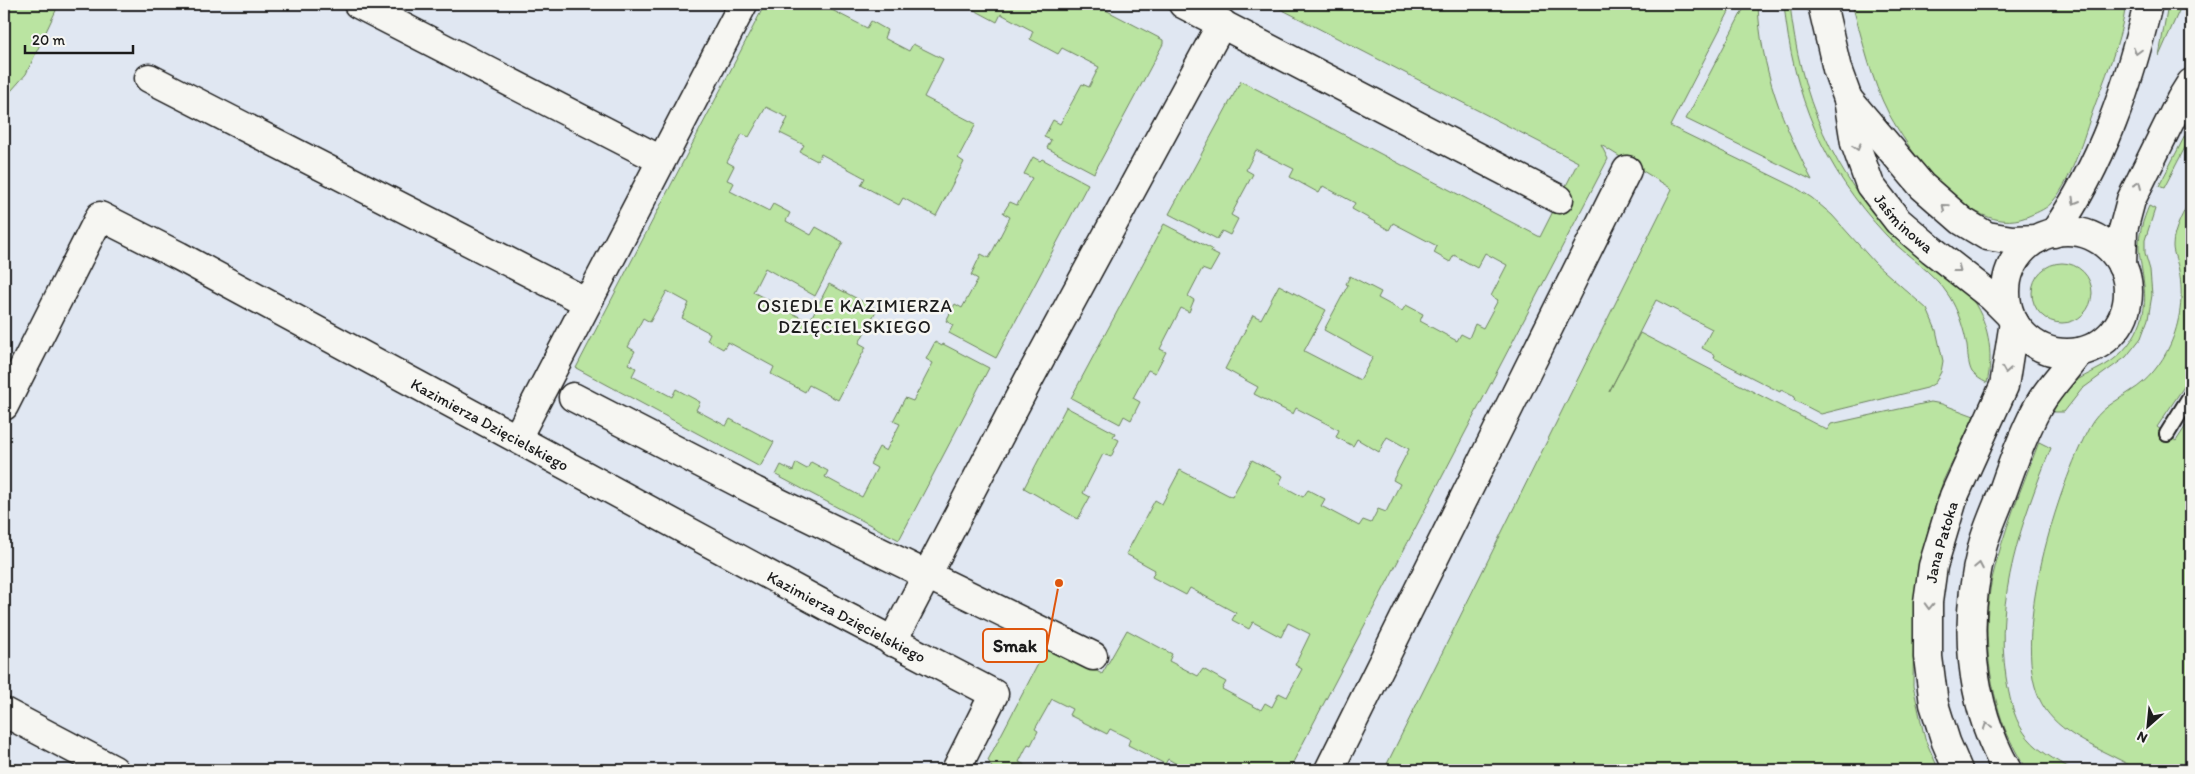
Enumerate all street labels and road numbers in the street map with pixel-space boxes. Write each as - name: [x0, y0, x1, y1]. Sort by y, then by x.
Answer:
- street label: Jaśminowa: [1870, 189, 1938, 257]
- street label: Kazimierza Dzięcielskiego: [408, 374, 572, 475]
- street label: Jana Patoka: [1921, 499, 1961, 584]
- street label: Kazimierza Dzięcielskiego: [764, 566, 929, 666]

